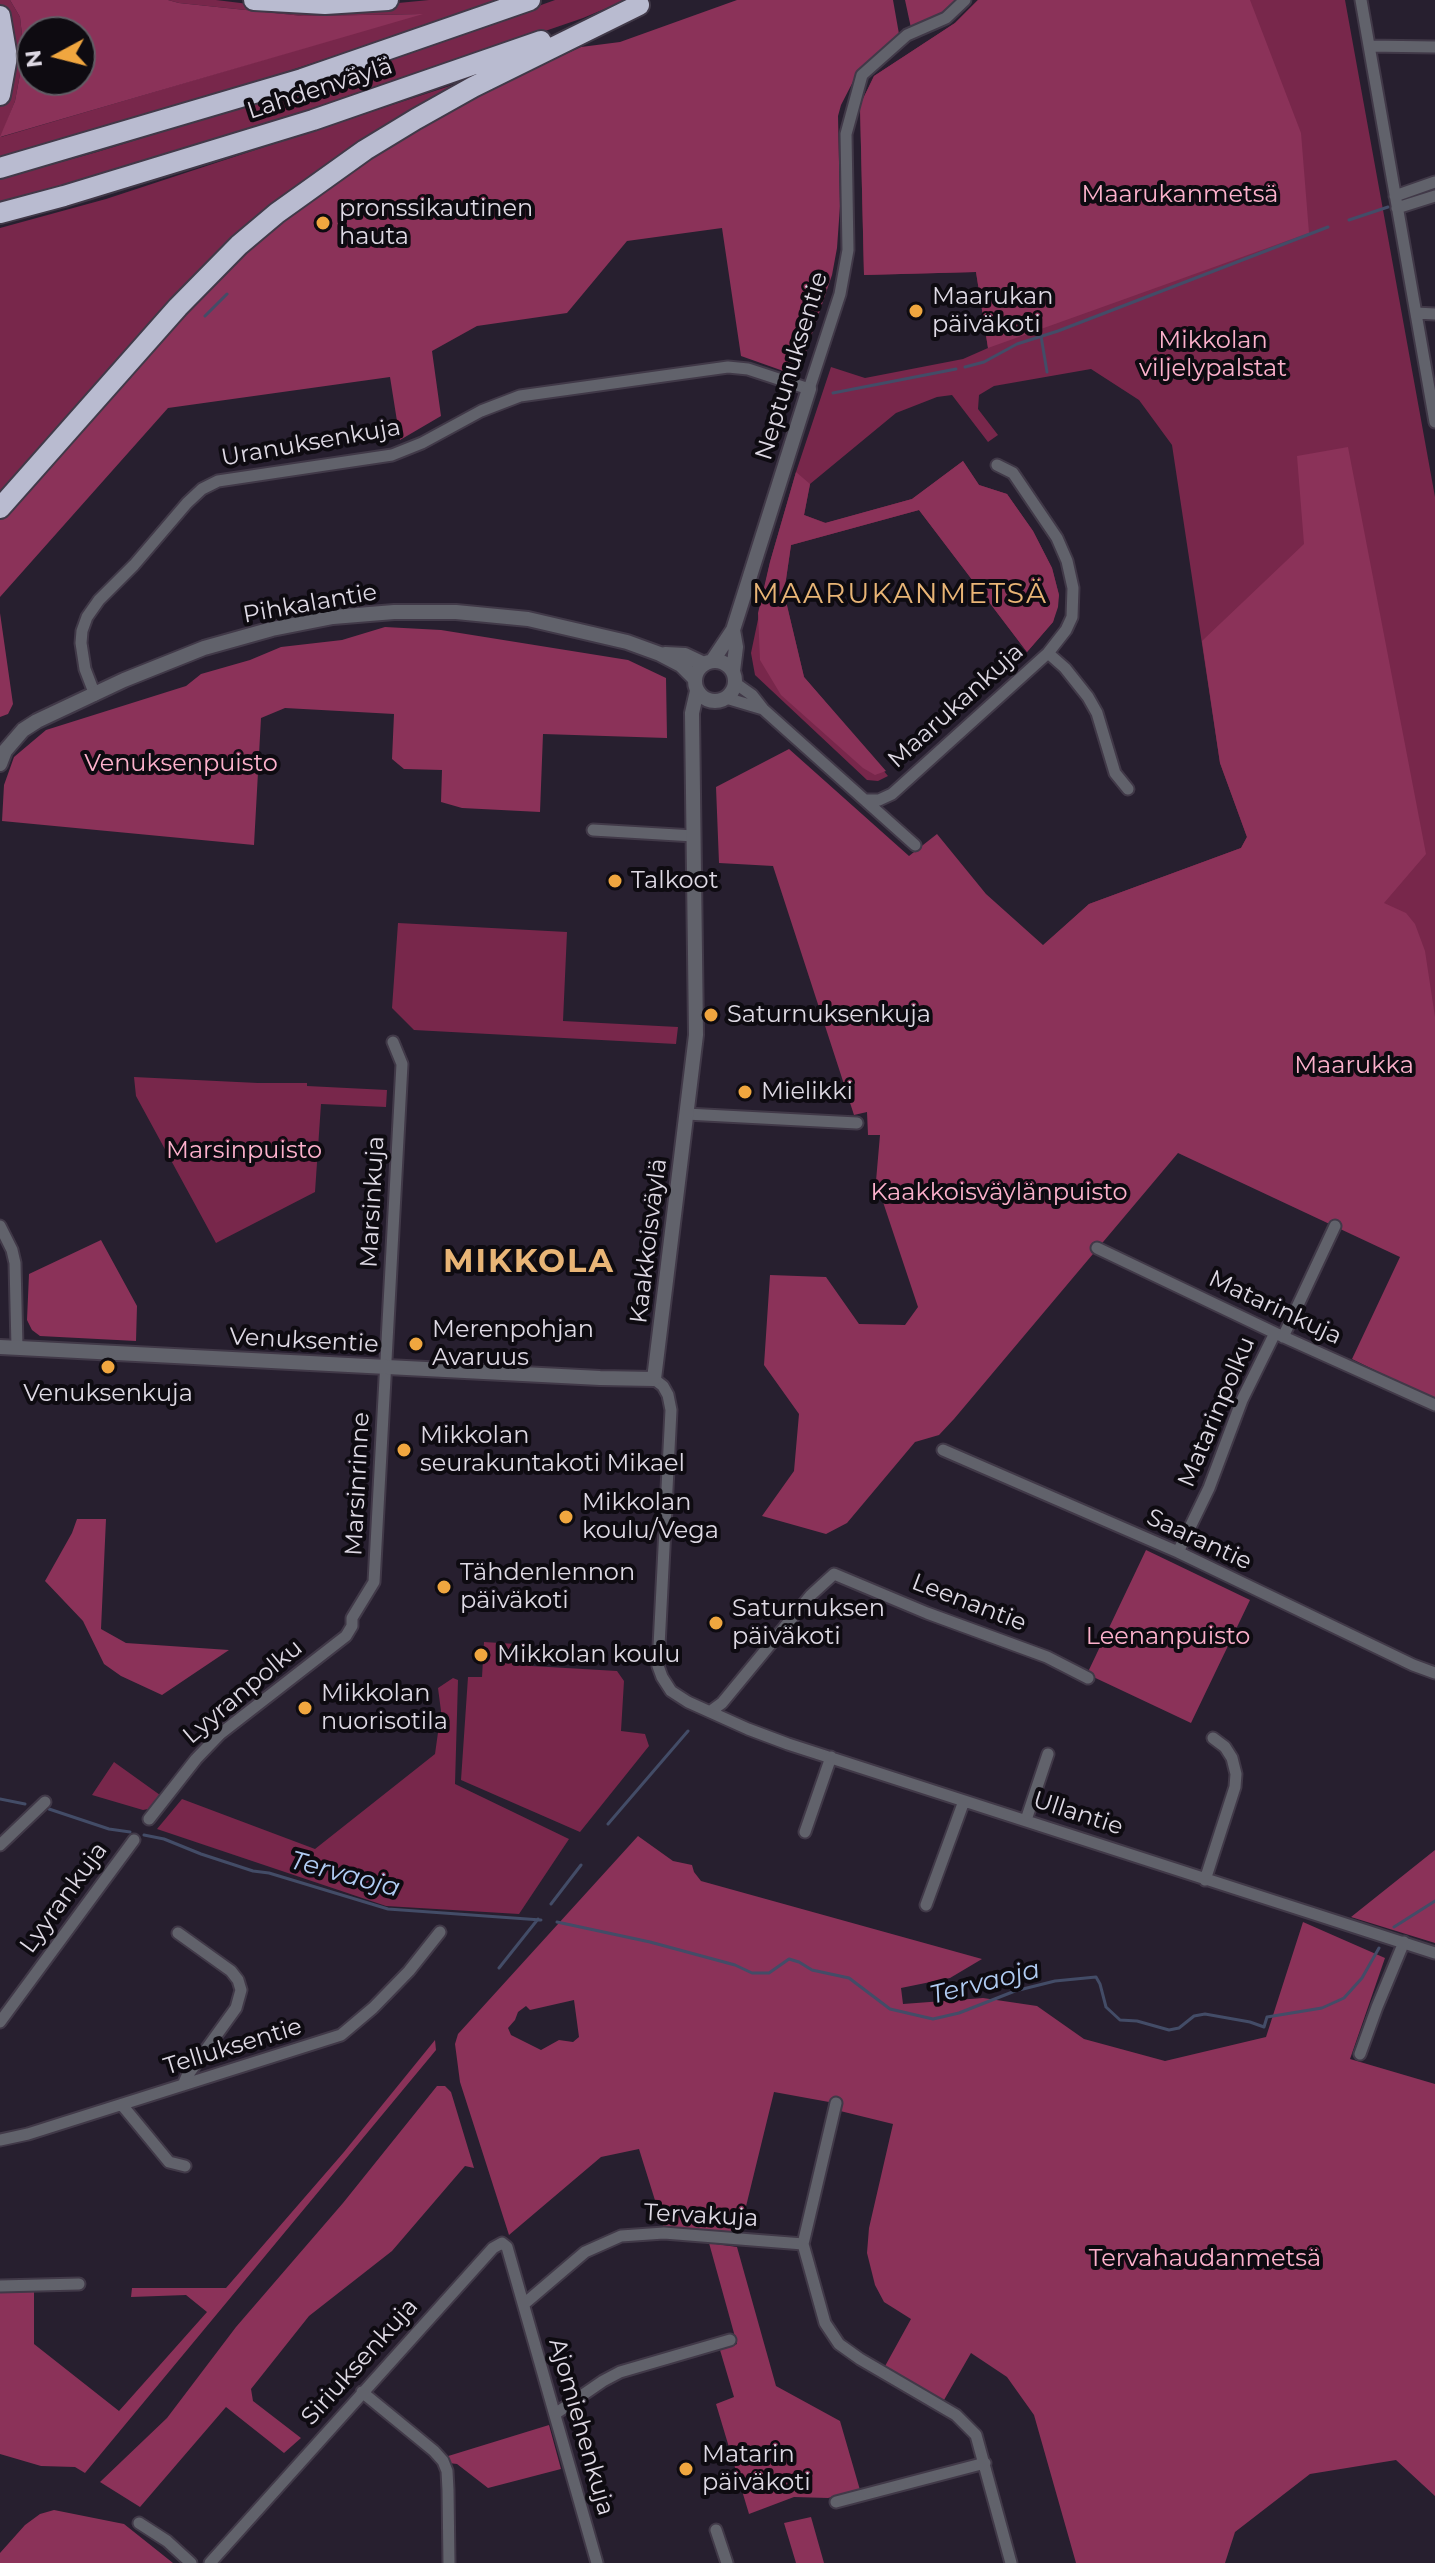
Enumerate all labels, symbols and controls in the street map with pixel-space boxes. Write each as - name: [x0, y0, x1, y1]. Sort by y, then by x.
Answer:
- north arrow: [16, 16, 96, 96]
- text: N: [19, 48, 48, 69]
- street label: Lahdenväylä: [244, 52, 396, 126]
- park label: Maarukanmetsä: [1081, 181, 1279, 209]
- place label: pronssikautinen hauta: [339, 195, 533, 251]
- marker: pronssikautinen hauta: [314, 214, 332, 232]
- street label: Neptunuksentie: [750, 268, 834, 464]
- place label: Maarukan päiväkoti: [932, 283, 1053, 339]
- marker: Maarukan päiväkoti: [907, 302, 925, 320]
- park label: Mikkolan viljelypalstat: [1139, 327, 1287, 383]
- street label: Uranuksenkuja: [219, 413, 403, 473]
- street label: Pihkalantie: [241, 578, 379, 630]
- district label: MAARUKANMETSÄ: [752, 578, 1048, 612]
- street label: Maarukankuja: [882, 638, 1030, 774]
- park label: Venuksenpuisto: [84, 750, 278, 778]
- place label: Talkoot: [631, 867, 718, 895]
- marker: Talkoot: [606, 872, 624, 890]
- place label: Saturnuksenkuja: [727, 1001, 931, 1029]
- marker: Saturnuksenkuja: [702, 1006, 720, 1024]
- park label: Maarukka: [1294, 1052, 1414, 1080]
- place label: Mielikki: [761, 1078, 853, 1106]
- marker: Mielikki: [736, 1083, 754, 1101]
- street label: Marsinkuja: [355, 1135, 391, 1269]
- park label: Marsinpuisto: [166, 1137, 322, 1165]
- street label: Kaakkoisväylä: [625, 1157, 673, 1325]
- park label: Kaakkoisväylänpuisto: [870, 1179, 1128, 1207]
- district label: MIKKOLA: [443, 1244, 615, 1282]
- street label: Matarinkuja: [1204, 1265, 1346, 1351]
- place label: Merenpohjan Avaruus: [432, 1316, 594, 1372]
- street label: Venuksentie: [229, 1323, 379, 1359]
- street label: Matarinpolku: [1172, 1332, 1262, 1492]
- marker: Merenpohjan Avaruus: [407, 1335, 425, 1353]
- marker: Venuksenkuja: [99, 1358, 117, 1376]
- place label: Venuksenkuja: [23, 1380, 193, 1408]
- street label: Marsinrinne: [340, 1411, 376, 1557]
- place label: Mikkolan seurakuntakoti Mikael: [420, 1422, 685, 1478]
- marker: Mikkolan seurakuntakoti Mikael: [395, 1441, 413, 1459]
- place label: Mikkolan koulu/Vega: [582, 1489, 719, 1545]
- street label: Saarantie: [1142, 1503, 1256, 1577]
- marker: Mikkolan koulu/Vega: [557, 1508, 575, 1526]
- place label: Tähdenlennon päiväkoti: [460, 1559, 635, 1615]
- street label: Leenantie: [908, 1568, 1030, 1638]
- marker: Tähdenlennon päiväkoti: [435, 1578, 453, 1596]
- place label: Saturnuksen päiväkoti: [732, 1595, 885, 1651]
- marker: Saturnuksen päiväkoti: [707, 1614, 725, 1632]
- park label: Leenanpuisto: [1086, 1623, 1250, 1651]
- street label: Lyyranpolku: [177, 1634, 309, 1750]
- place label: Mikkolan koulu: [497, 1641, 680, 1669]
- marker: Mikkolan koulu: [472, 1646, 490, 1664]
- place label: Mikkolan nuorisotila: [321, 1680, 448, 1736]
- marker: Mikkolan nuorisotila: [296, 1699, 314, 1717]
- street label: Ullantie: [1029, 1786, 1127, 1842]
- street label: Lyyrankuja: [14, 1837, 114, 1959]
- water label: Tervaoja: [287, 1845, 403, 1905]
- water label: Tervaoja: [927, 1954, 1043, 2012]
- street label: Telluksentie: [160, 2012, 306, 2082]
- street label: Tervakuja: [643, 2199, 759, 2233]
- park label: Tervahaudanmetsä: [1089, 2245, 1321, 2273]
- street label: Siriuksenkuja: [296, 2293, 424, 2431]
- street label: Ajomiehenkuja: [542, 2335, 620, 2519]
- place label: Matarin päiväkoti: [702, 2441, 811, 2497]
- marker: Matarin päiväkoti: [677, 2460, 695, 2478]

